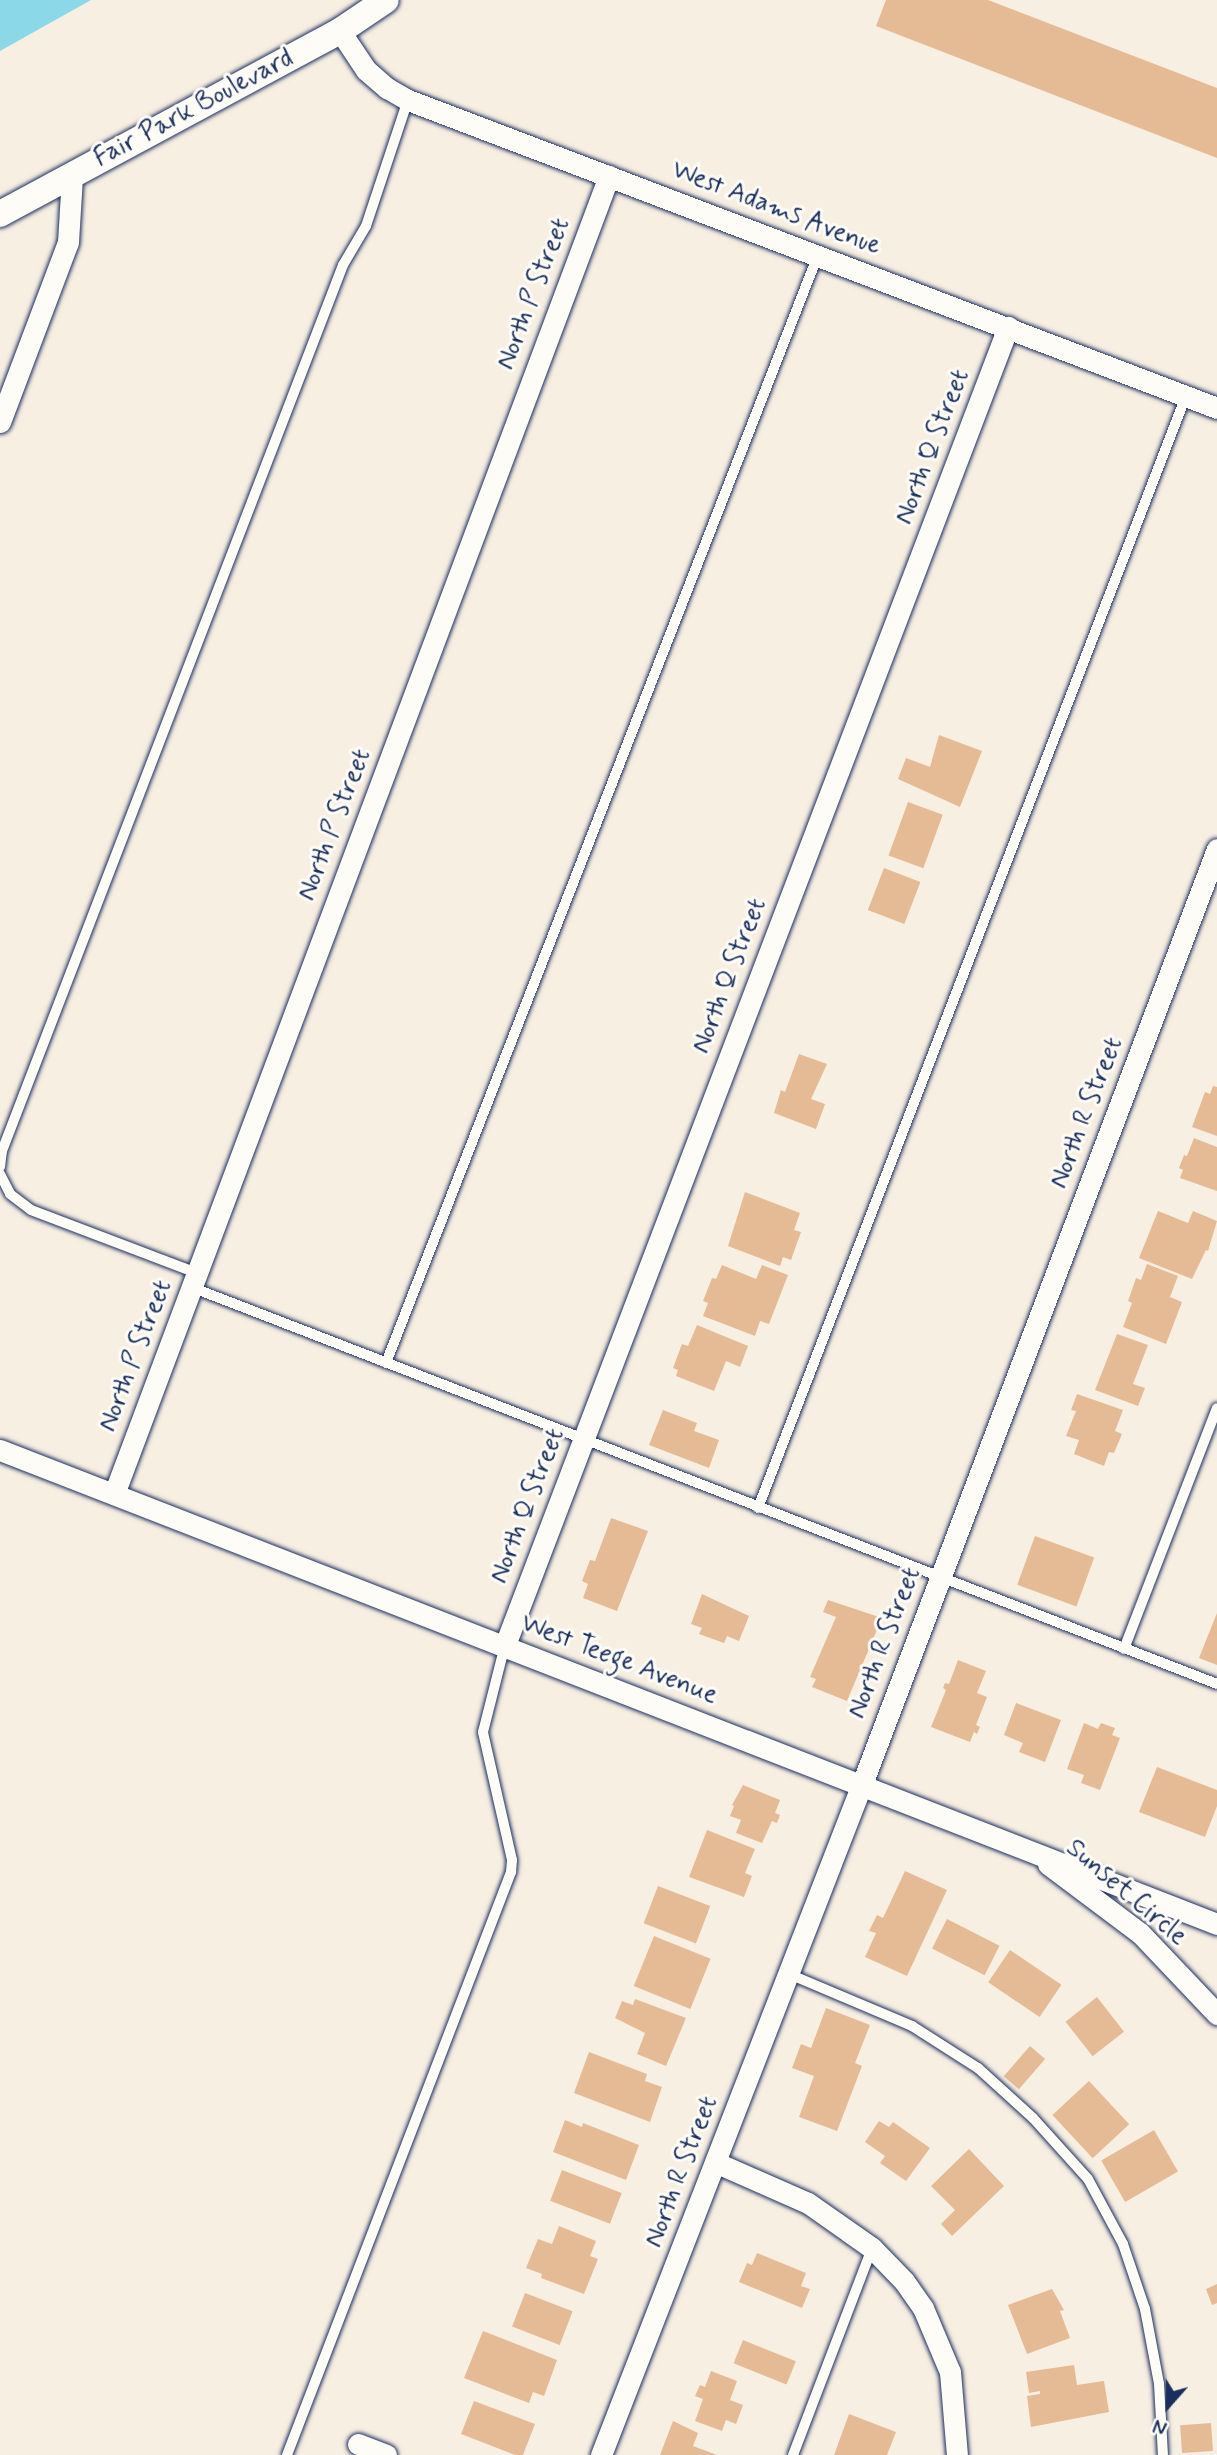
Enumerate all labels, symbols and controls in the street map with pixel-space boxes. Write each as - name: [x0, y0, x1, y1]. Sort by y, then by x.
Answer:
- street label: Fair Park Boulevard: [93, 45, 295, 173]
- street label: West Adams Avenue: [665, 154, 887, 264]
- street label: North P Street: [490, 212, 578, 376]
- street label: North Q Street: [888, 363, 978, 531]
- street label: North P Street: [291, 743, 379, 907]
- street label: North Q Street: [685, 892, 775, 1060]
- street label: North R Street: [1043, 1031, 1131, 1195]
- street label: North P Street: [92, 1274, 180, 1438]
- street label: North Q Street: [483, 1422, 573, 1590]
- street label: North R Street: [841, 1561, 929, 1725]
- street label: West Teege Avenue: [516, 1608, 722, 1712]
- street label: Sunset Circle: [1059, 1833, 1193, 1953]
- street label: North R Street: [638, 2090, 726, 2254]
- north arrow: [1133, 2371, 1203, 2441]
- text: N: [1150, 2412, 1171, 2440]

